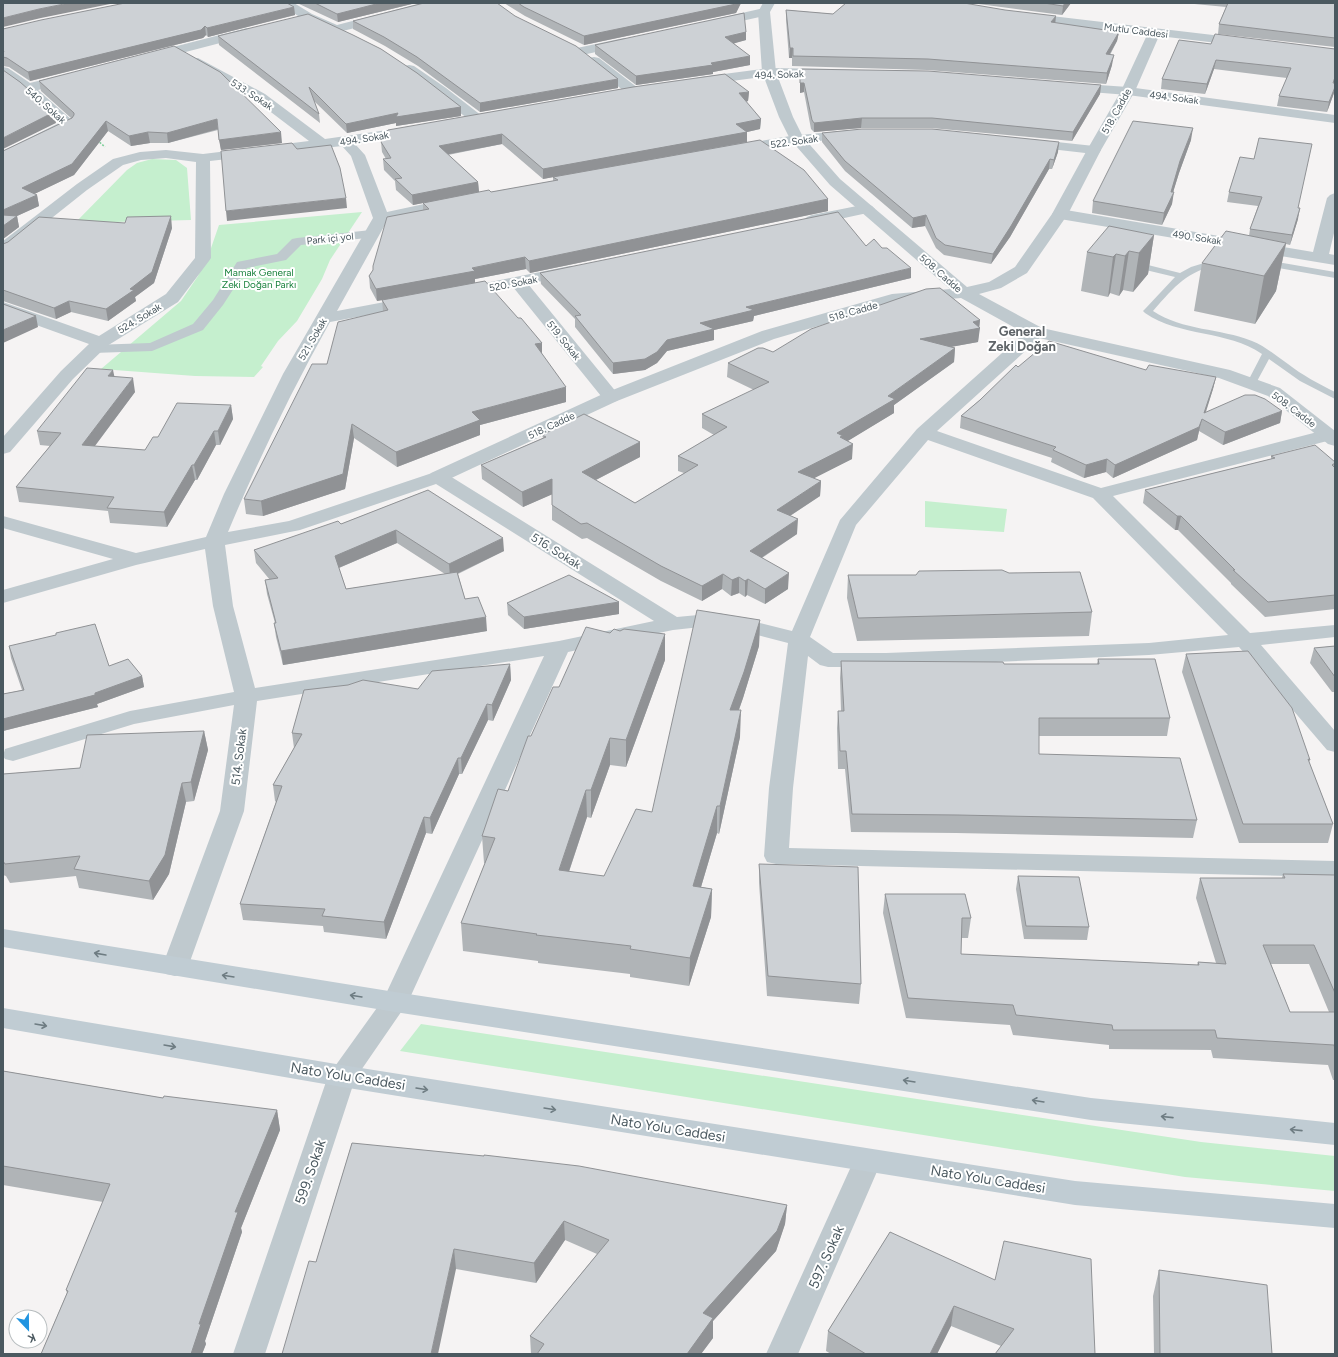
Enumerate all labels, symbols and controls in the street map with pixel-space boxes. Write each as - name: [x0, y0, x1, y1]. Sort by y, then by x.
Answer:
- street label: Mutlu Caddesi: [1103, 20, 1169, 41]
- street label: 494. Sokak: [754, 67, 804, 82]
- street label: 533. Sokak: [228, 76, 275, 113]
- street label: 540. Sokak: [23, 84, 69, 127]
- street label: 518. Cadde: [1099, 86, 1135, 136]
- street label: 494. Sokak: [1149, 88, 1199, 107]
- street label: 494. Sokak: [339, 128, 390, 149]
- street label: 522. Sokak: [769, 132, 819, 151]
- street label: 490. Sokak: [1171, 227, 1223, 248]
- street label: Park içi yol: [306, 230, 354, 247]
- street label: 508. Cadde: [917, 251, 965, 296]
- park label: Mamak General Zeki Doğan Parkı: [222, 266, 296, 291]
- street label: 520. Sokak: [488, 272, 538, 295]
- street label: 518. Cadde: [827, 298, 880, 325]
- street label: 524. Sokak: [115, 300, 164, 337]
- street label: 521. Sokak: [295, 316, 330, 363]
- street label: 519. Sokak: [544, 318, 583, 363]
- district label: General Zeki Doğan: [988, 324, 1056, 354]
- street label: 508. Cadde: [1269, 388, 1319, 431]
- street label: 518. Cadde: [526, 409, 577, 442]
- street label: 516. Sokak: [529, 530, 584, 572]
- street label: 514. Sokak: [229, 728, 249, 786]
- one-way arrow: [94, 950, 107, 958]
- one-way arrow: [222, 972, 235, 980]
- one-way arrow: [350, 992, 363, 1000]
- one-way arrow: [35, 1021, 48, 1029]
- one-way arrow: [163, 1043, 176, 1051]
- street label: Nato Yolu Caddesi: [289, 1059, 407, 1094]
- one-way arrow: [903, 1077, 916, 1085]
- one-way arrow: [415, 1085, 428, 1093]
- one-way arrow: [1032, 1097, 1045, 1105]
- one-way arrow: [544, 1105, 557, 1113]
- street label: Nato Yolu Caddesi: [609, 1111, 727, 1146]
- one-way arrow: [1161, 1113, 1174, 1121]
- one-way arrow: [1290, 1127, 1303, 1134]
- street label: 599. Sokak: [291, 1137, 330, 1207]
- street label: Nato Yolu Caddesi: [929, 1162, 1047, 1197]
- street label: 597. Sokak: [805, 1223, 848, 1291]
- north arrow: [8, 1309, 48, 1349]
- text: K: [25, 1330, 37, 1345]

